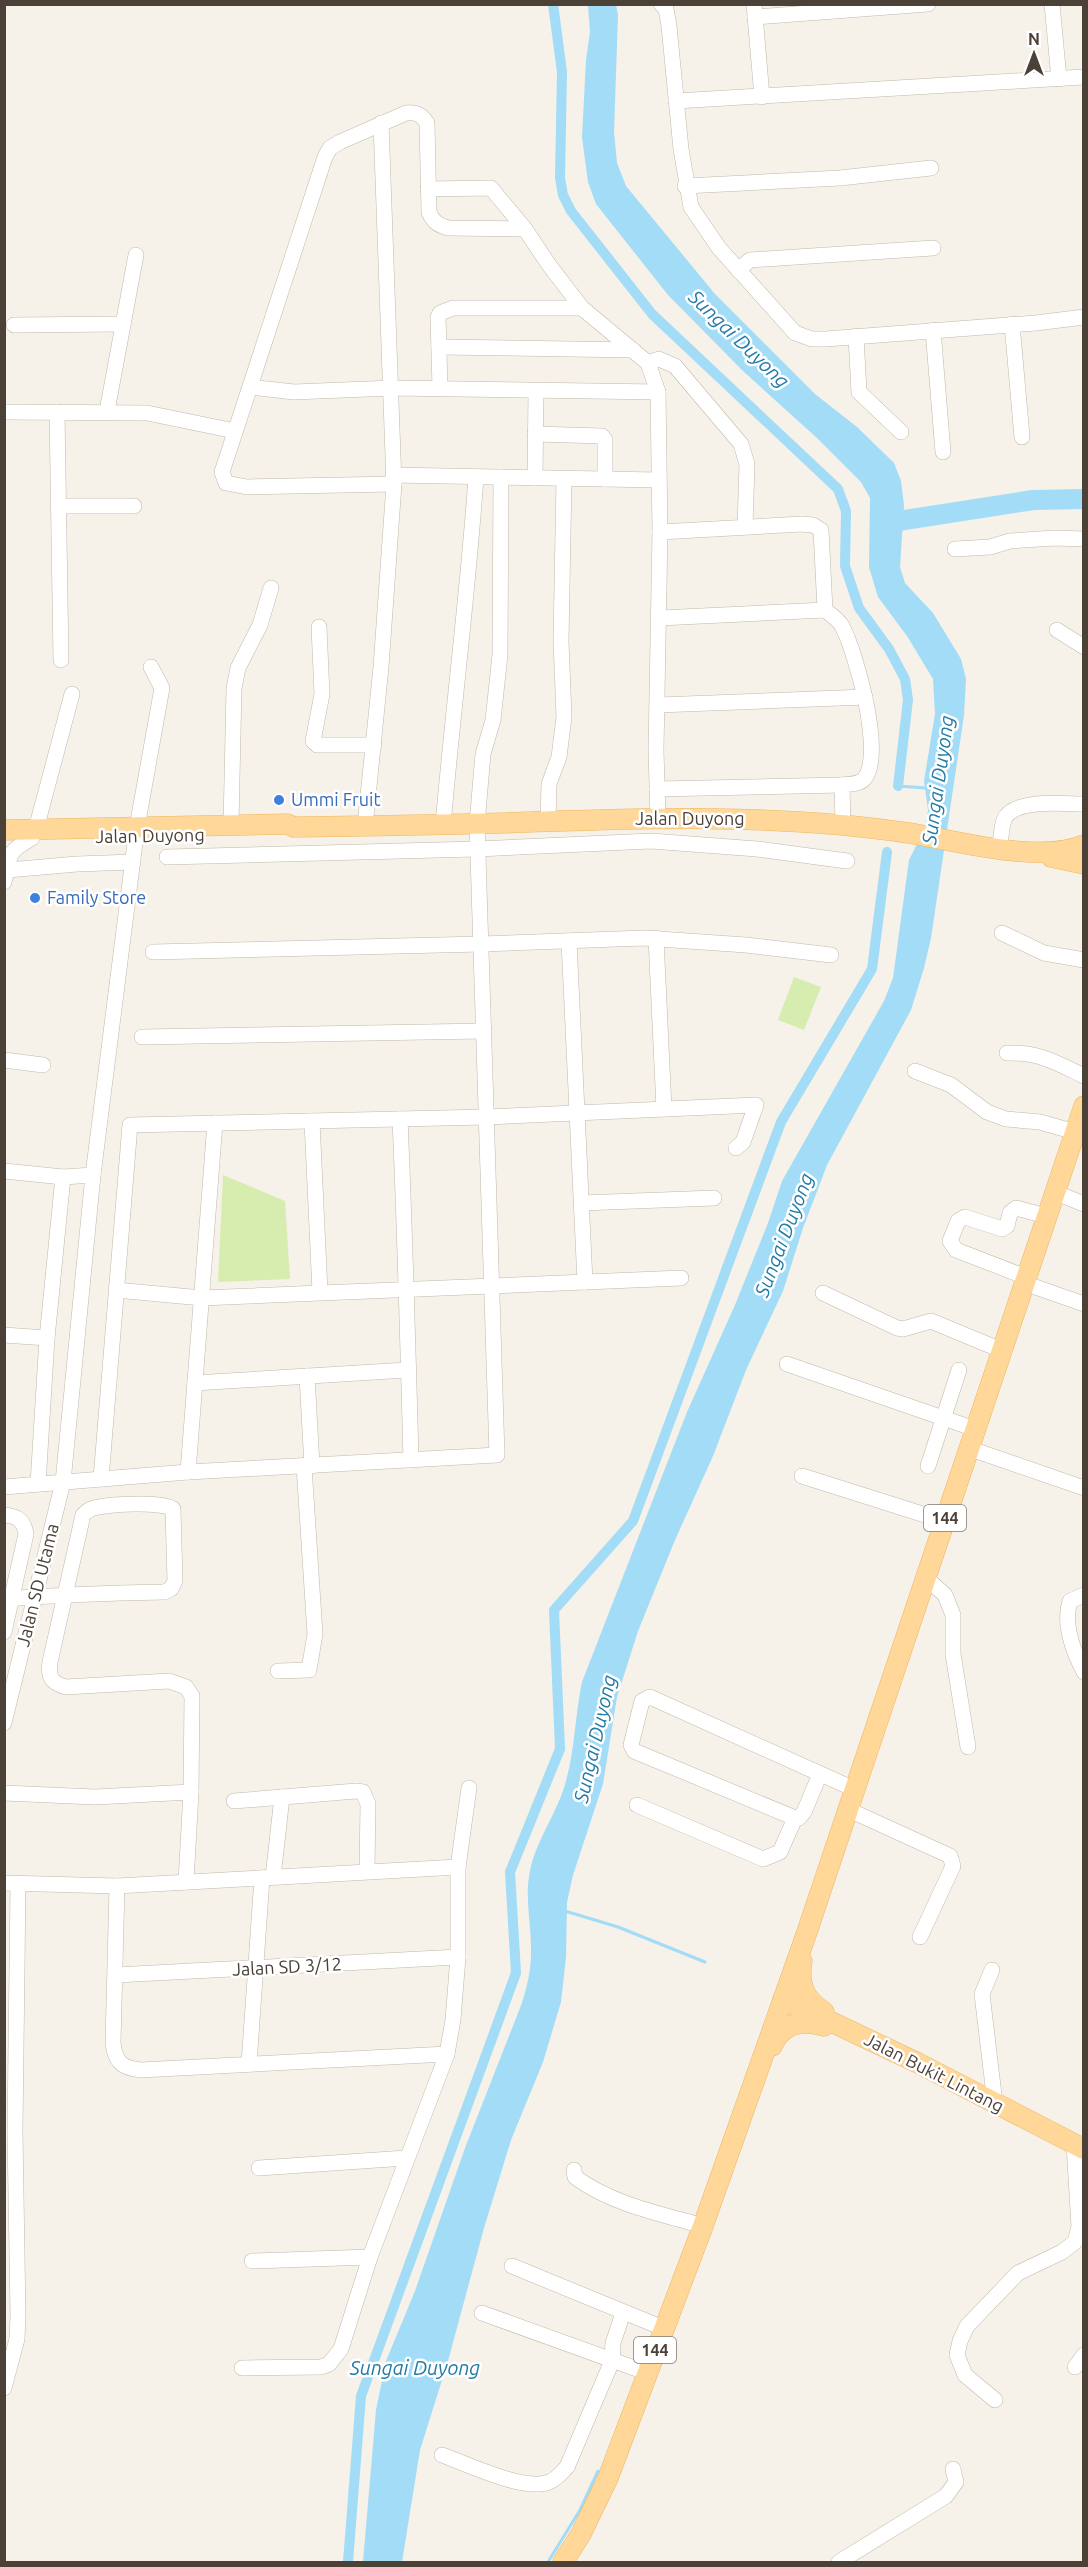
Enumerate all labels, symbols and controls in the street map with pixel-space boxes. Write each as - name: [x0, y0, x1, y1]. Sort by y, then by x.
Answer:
- north arrow: [1004, 24, 1064, 84]
- text: N: [1028, 30, 1040, 48]
- water label: Sungai Duyong: [684, 284, 794, 392]
- water label: Sungai Duyong: [917, 714, 958, 847]
- place label: Ummi Fruit: [291, 789, 381, 809]
- marker: Ummi Fruit: [272, 793, 286, 807]
- street label: Jalan Duyong: [635, 808, 745, 828]
- street label: Jalan Duyong: [95, 824, 205, 846]
- place label: Family Store: [47, 887, 146, 907]
- marker: Family Store: [28, 891, 42, 905]
- water label: Sungai Duyong: [749, 1170, 818, 1301]
- road number: 144: [924, 1505, 966, 1531]
- street label: Jalan SD Utama: [12, 1521, 62, 1648]
- water label: Sungai Duyong: [568, 1673, 620, 1806]
- street label: Jalan SD 3/12: [232, 1953, 342, 1979]
- street label: Jalan Bukit Lintang: [861, 2028, 1007, 2116]
- road number: 144: [634, 2337, 676, 2363]
- water label: Sungai Duyong: [349, 2356, 480, 2379]

